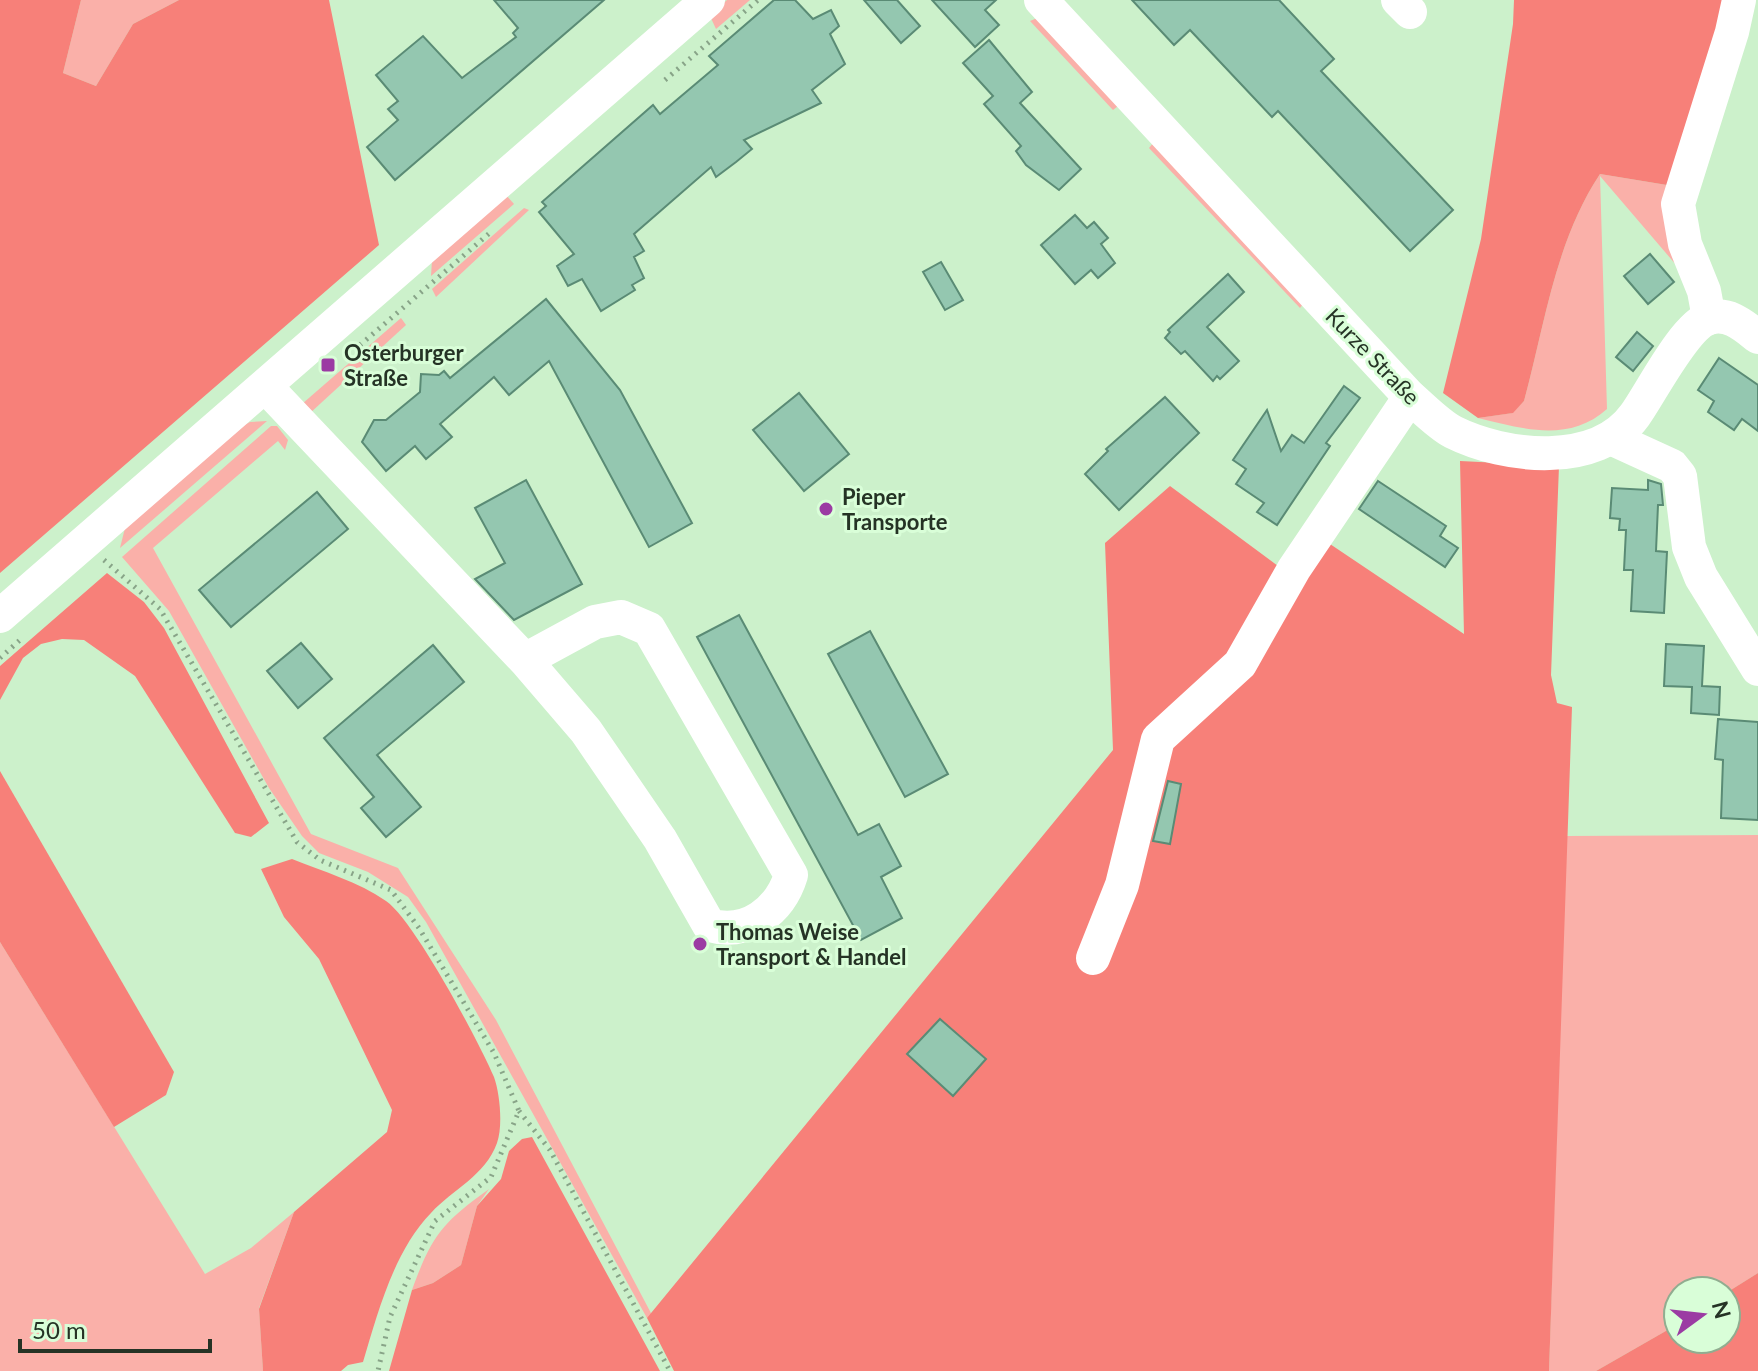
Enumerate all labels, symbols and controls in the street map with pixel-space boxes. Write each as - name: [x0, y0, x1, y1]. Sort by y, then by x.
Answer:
- street label: Kurze Straße: [1320, 302, 1426, 410]
- place label: Osterburger Straße: [344, 339, 464, 391]
- marker: Osterburger Straße: [319, 356, 337, 374]
- place label: Pieper Transporte: [842, 483, 948, 535]
- marker: Pieper Transporte: [817, 500, 835, 518]
- place label: Thomas Weise Transport & Handel: [716, 918, 906, 970]
- marker: Thomas Weise Transport & Handel: [691, 935, 709, 953]
- north arrow: [1662, 1275, 1742, 1355]
- text: N: [1707, 1298, 1737, 1321]
- scale bar: [20, 1303, 210, 1353]
- text: 50 m: [32, 1315, 86, 1344]

